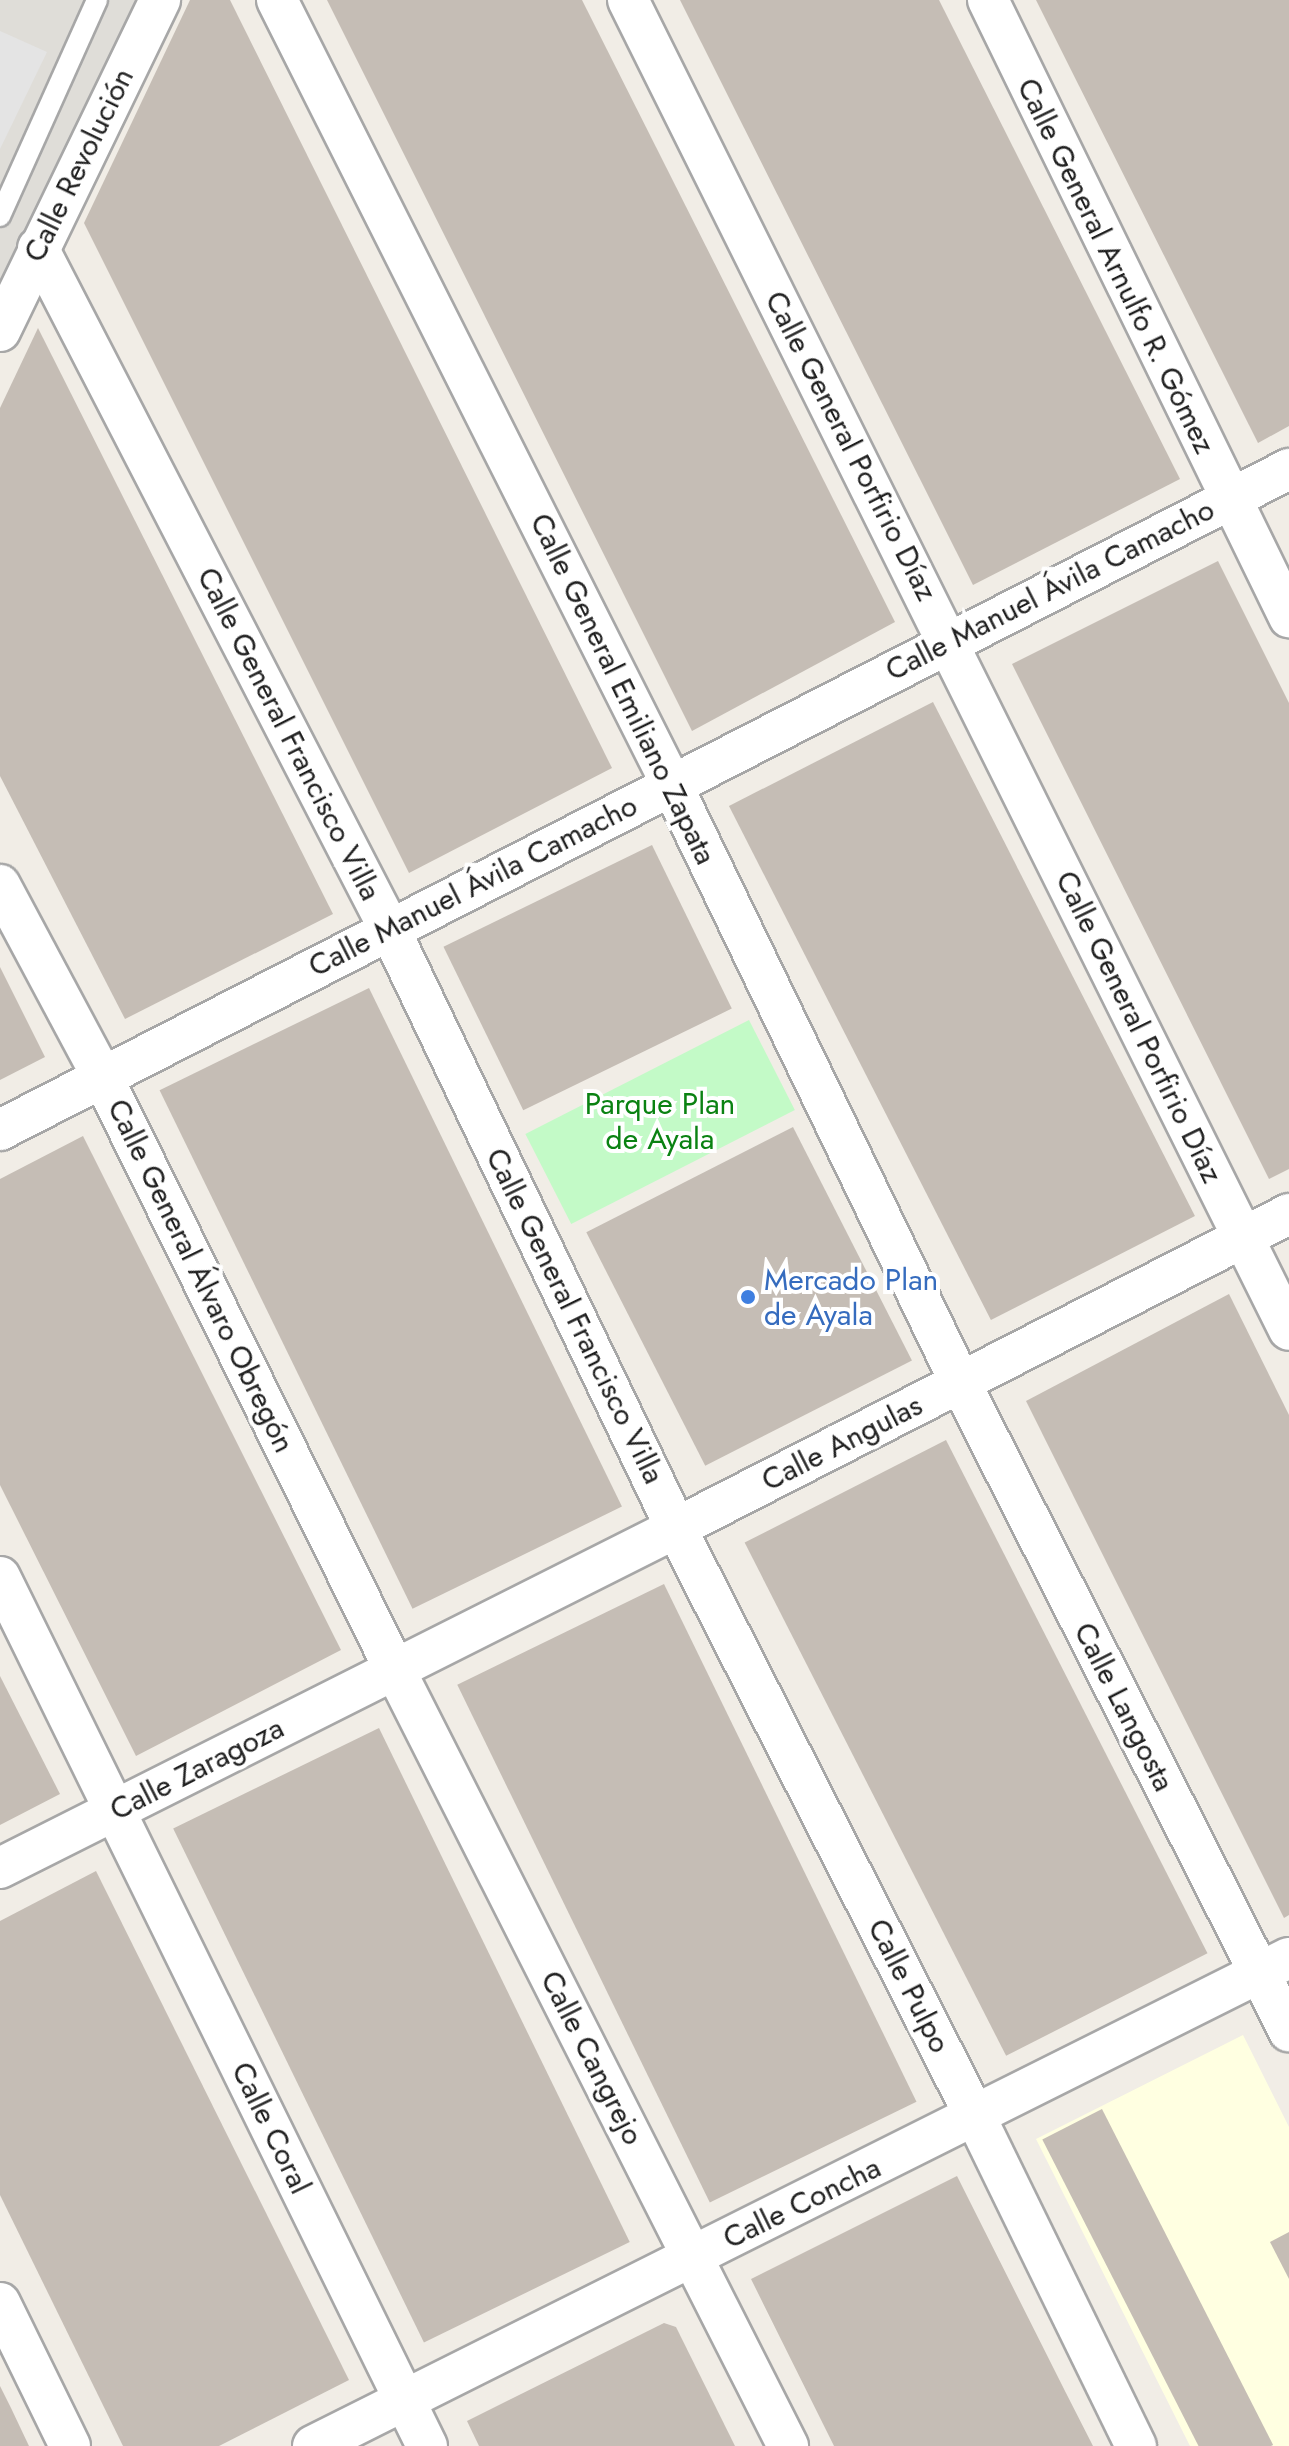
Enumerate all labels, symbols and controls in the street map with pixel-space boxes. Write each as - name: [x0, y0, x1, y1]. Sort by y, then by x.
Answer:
- street label: Calle Revolución: [17, 62, 141, 268]
- street label: Calle General Arnulfo R. Gómez: [1009, 73, 1223, 459]
- street label: Calle General Porfirio Díaz: [757, 285, 945, 607]
- street label: Calle Manuel Ávila Camacho: [880, 491, 1220, 689]
- street label: Calle General Emiliano Zapata: [522, 508, 724, 870]
- street label: Calle General Francisco Villa: [189, 562, 389, 906]
- street label: Calle Manuel Ávila Camacho: [303, 787, 643, 985]
- street label: Calle General Porfirio Díaz: [1048, 865, 1230, 1189]
- park label: Parque Plan de Ayala: [585, 1086, 735, 1156]
- street label: Calle General Álvaro Obregón: [100, 1093, 302, 1459]
- street label: Calle General Francisco Villa: [478, 1143, 672, 1489]
- place label: Mercado Plan de Ayala: [764, 1262, 938, 1332]
- marker: Mercado Plan de Ayala: [739, 1288, 757, 1306]
- street label: Calle Angulas: [756, 1387, 928, 1499]
- street label: Calle Langosta: [1066, 1617, 1182, 1797]
- street label: Calle Zaragoza: [104, 1710, 290, 1828]
- street label: Calle Pulpo: [860, 1913, 958, 2059]
- street label: Calle Cangrejo: [533, 1965, 651, 2151]
- street label: Calle Coral: [224, 2056, 318, 2200]
- street label: Calle Concha: [718, 2149, 886, 2257]

